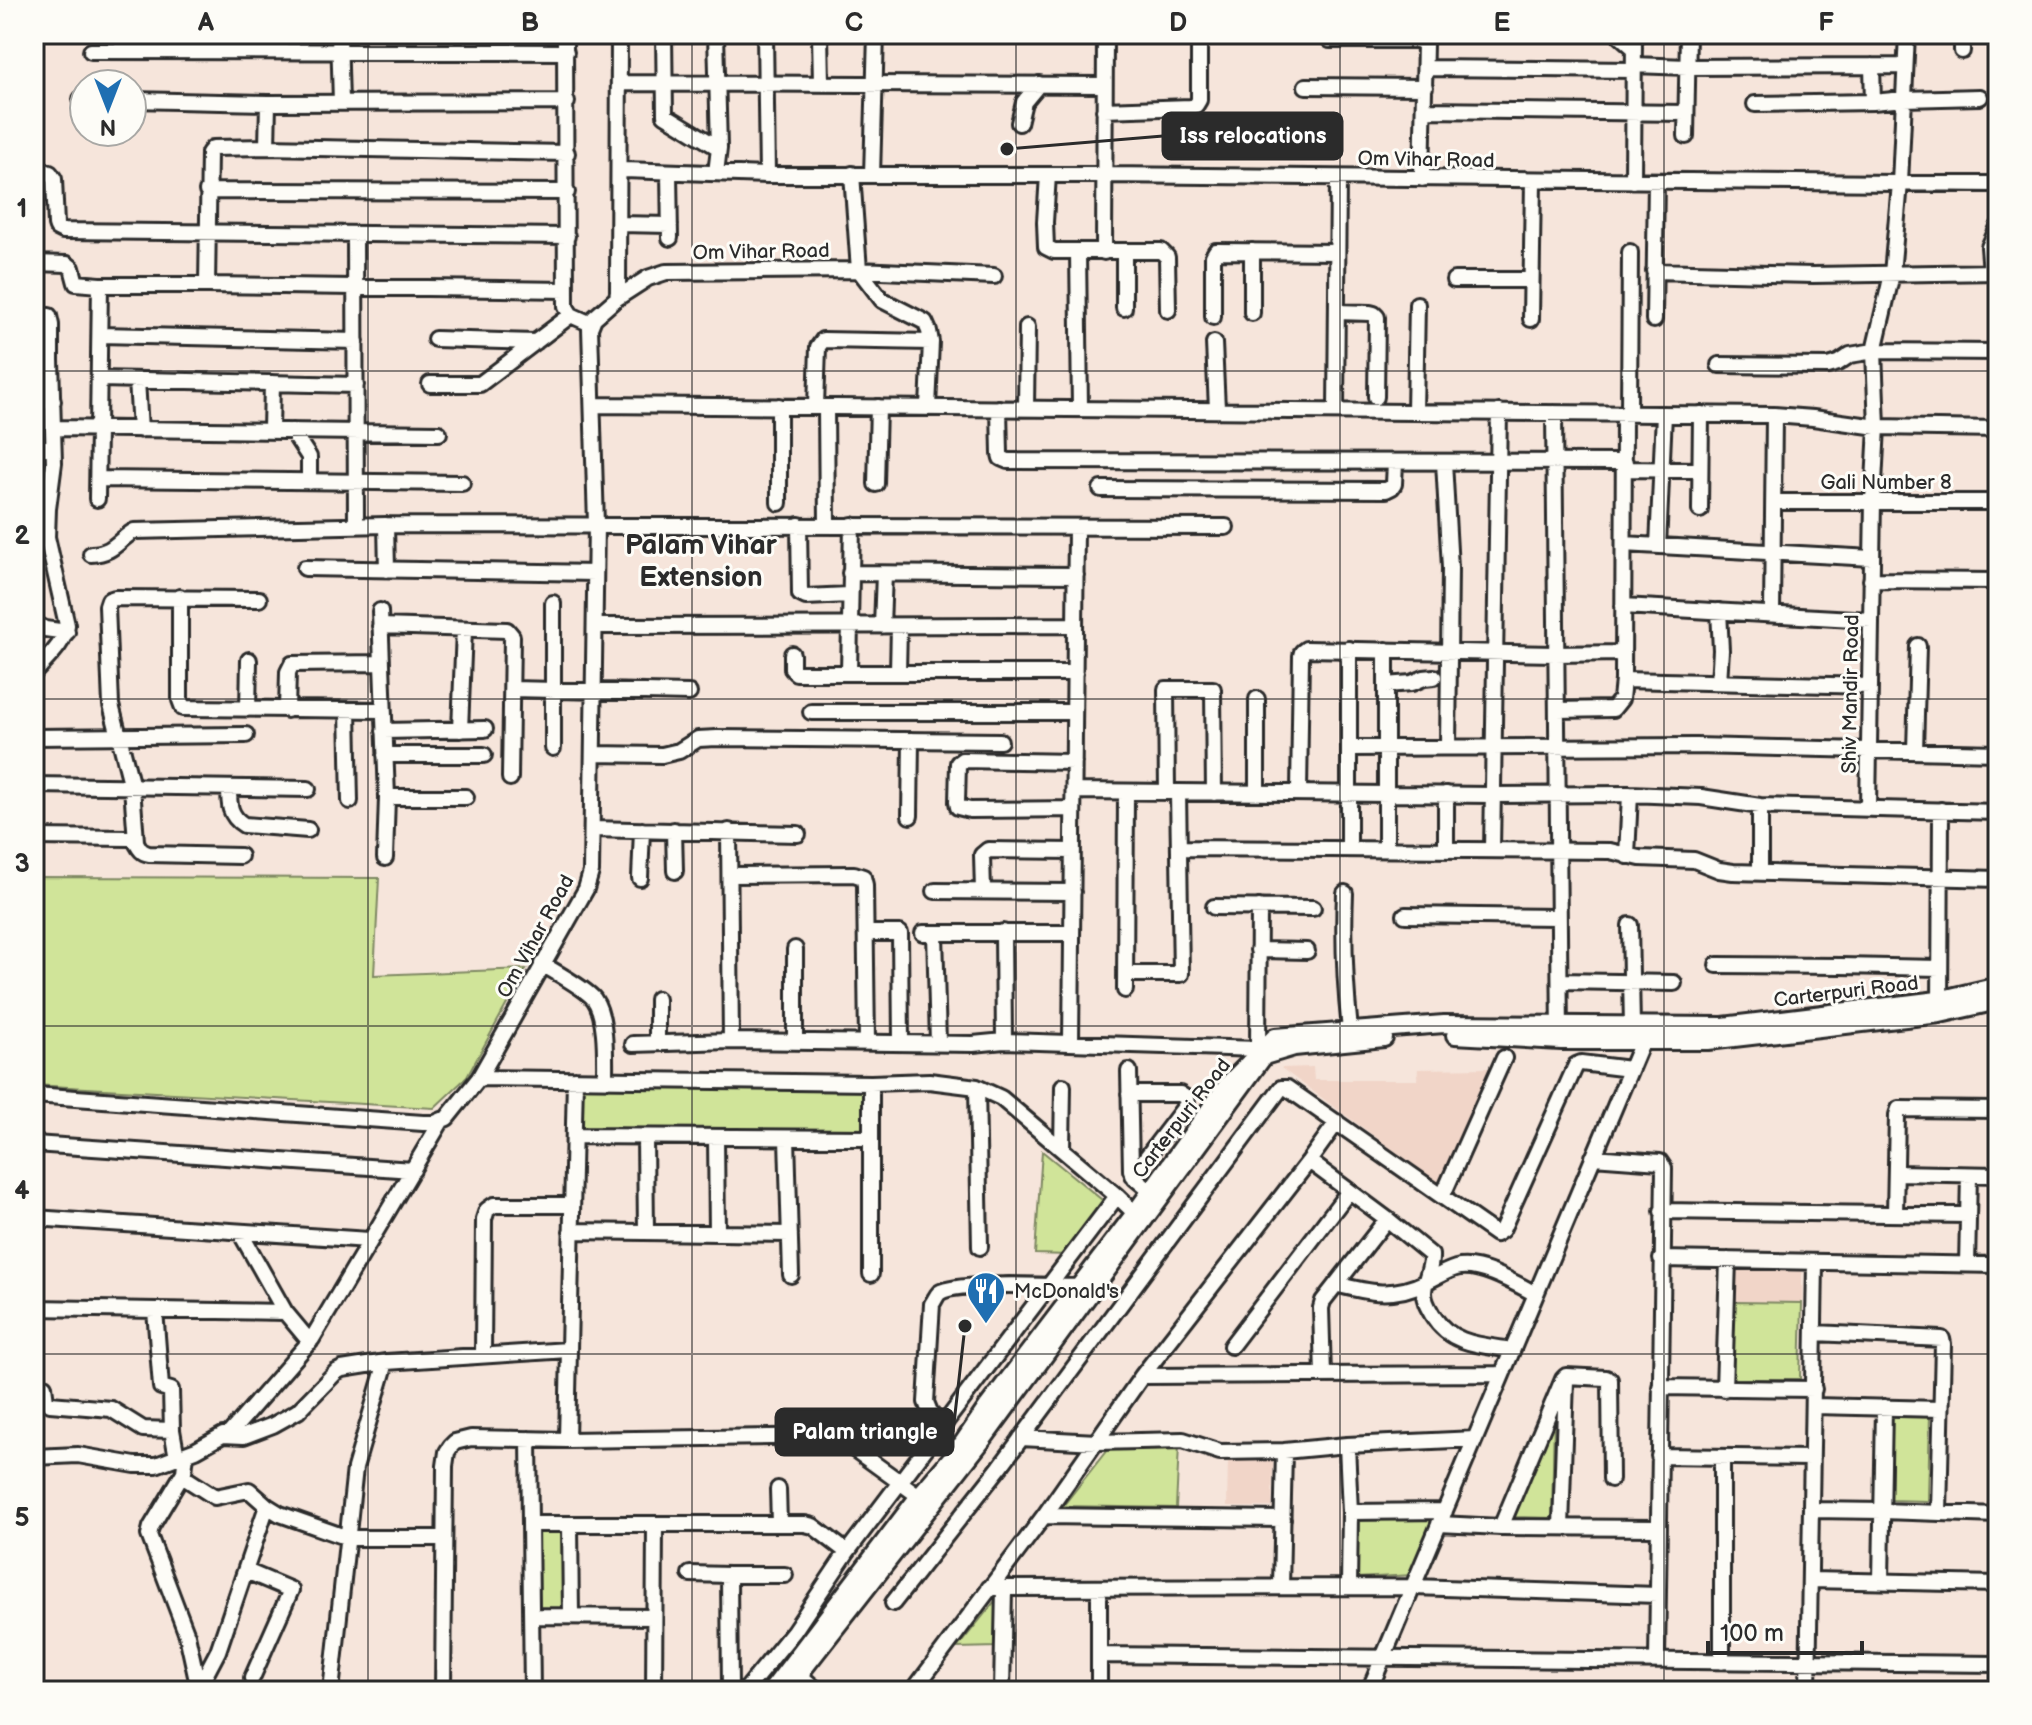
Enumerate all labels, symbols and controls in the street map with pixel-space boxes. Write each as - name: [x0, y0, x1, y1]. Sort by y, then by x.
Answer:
- text: A: [197, 8, 214, 39]
- text: B: [521, 8, 539, 39]
- text: C: [845, 8, 863, 39]
- text: D: [1169, 8, 1187, 39]
- text: E: [1494, 8, 1511, 39]
- text: F: [1818, 8, 1834, 39]
- north arrow: [68, 68, 148, 148]
- text: N: [100, 113, 116, 140]
- callout: Iss relocations: [1163, 113, 1342, 159]
- text: Iss relocations: [1179, 123, 1327, 150]
- street label: Om Vihar Road: [1357, 147, 1495, 173]
- text: 1: [17, 194, 27, 225]
- street label: Om Vihar Road: [692, 239, 830, 265]
- street label: Gali Number 8: [1820, 471, 1952, 495]
- text: 2: [14, 521, 30, 552]
- district label: Palam Vihar Extension: [625, 529, 778, 594]
- street label: Shiv Mandir Road: [1838, 614, 1864, 774]
- text: 3: [14, 849, 30, 880]
- street label: Om Vihar Road: [492, 871, 580, 1002]
- street label: Carterpuri Road: [1772, 971, 1920, 1013]
- street label: Carterpuri Road: [1127, 1054, 1236, 1183]
- text: 4: [14, 1176, 30, 1207]
- restaurant icon: McDonald's: [965, 1270, 1007, 1325]
- place label: McDonald's: [1014, 1280, 1119, 1304]
- callout: Palam triangle: [776, 1409, 953, 1455]
- text: Palam triangle: [792, 1419, 938, 1446]
- text: 5: [14, 1503, 30, 1534]
- scale bar: [1708, 1605, 1862, 1655]
- text: 100 m: [1720, 1619, 1784, 1648]

